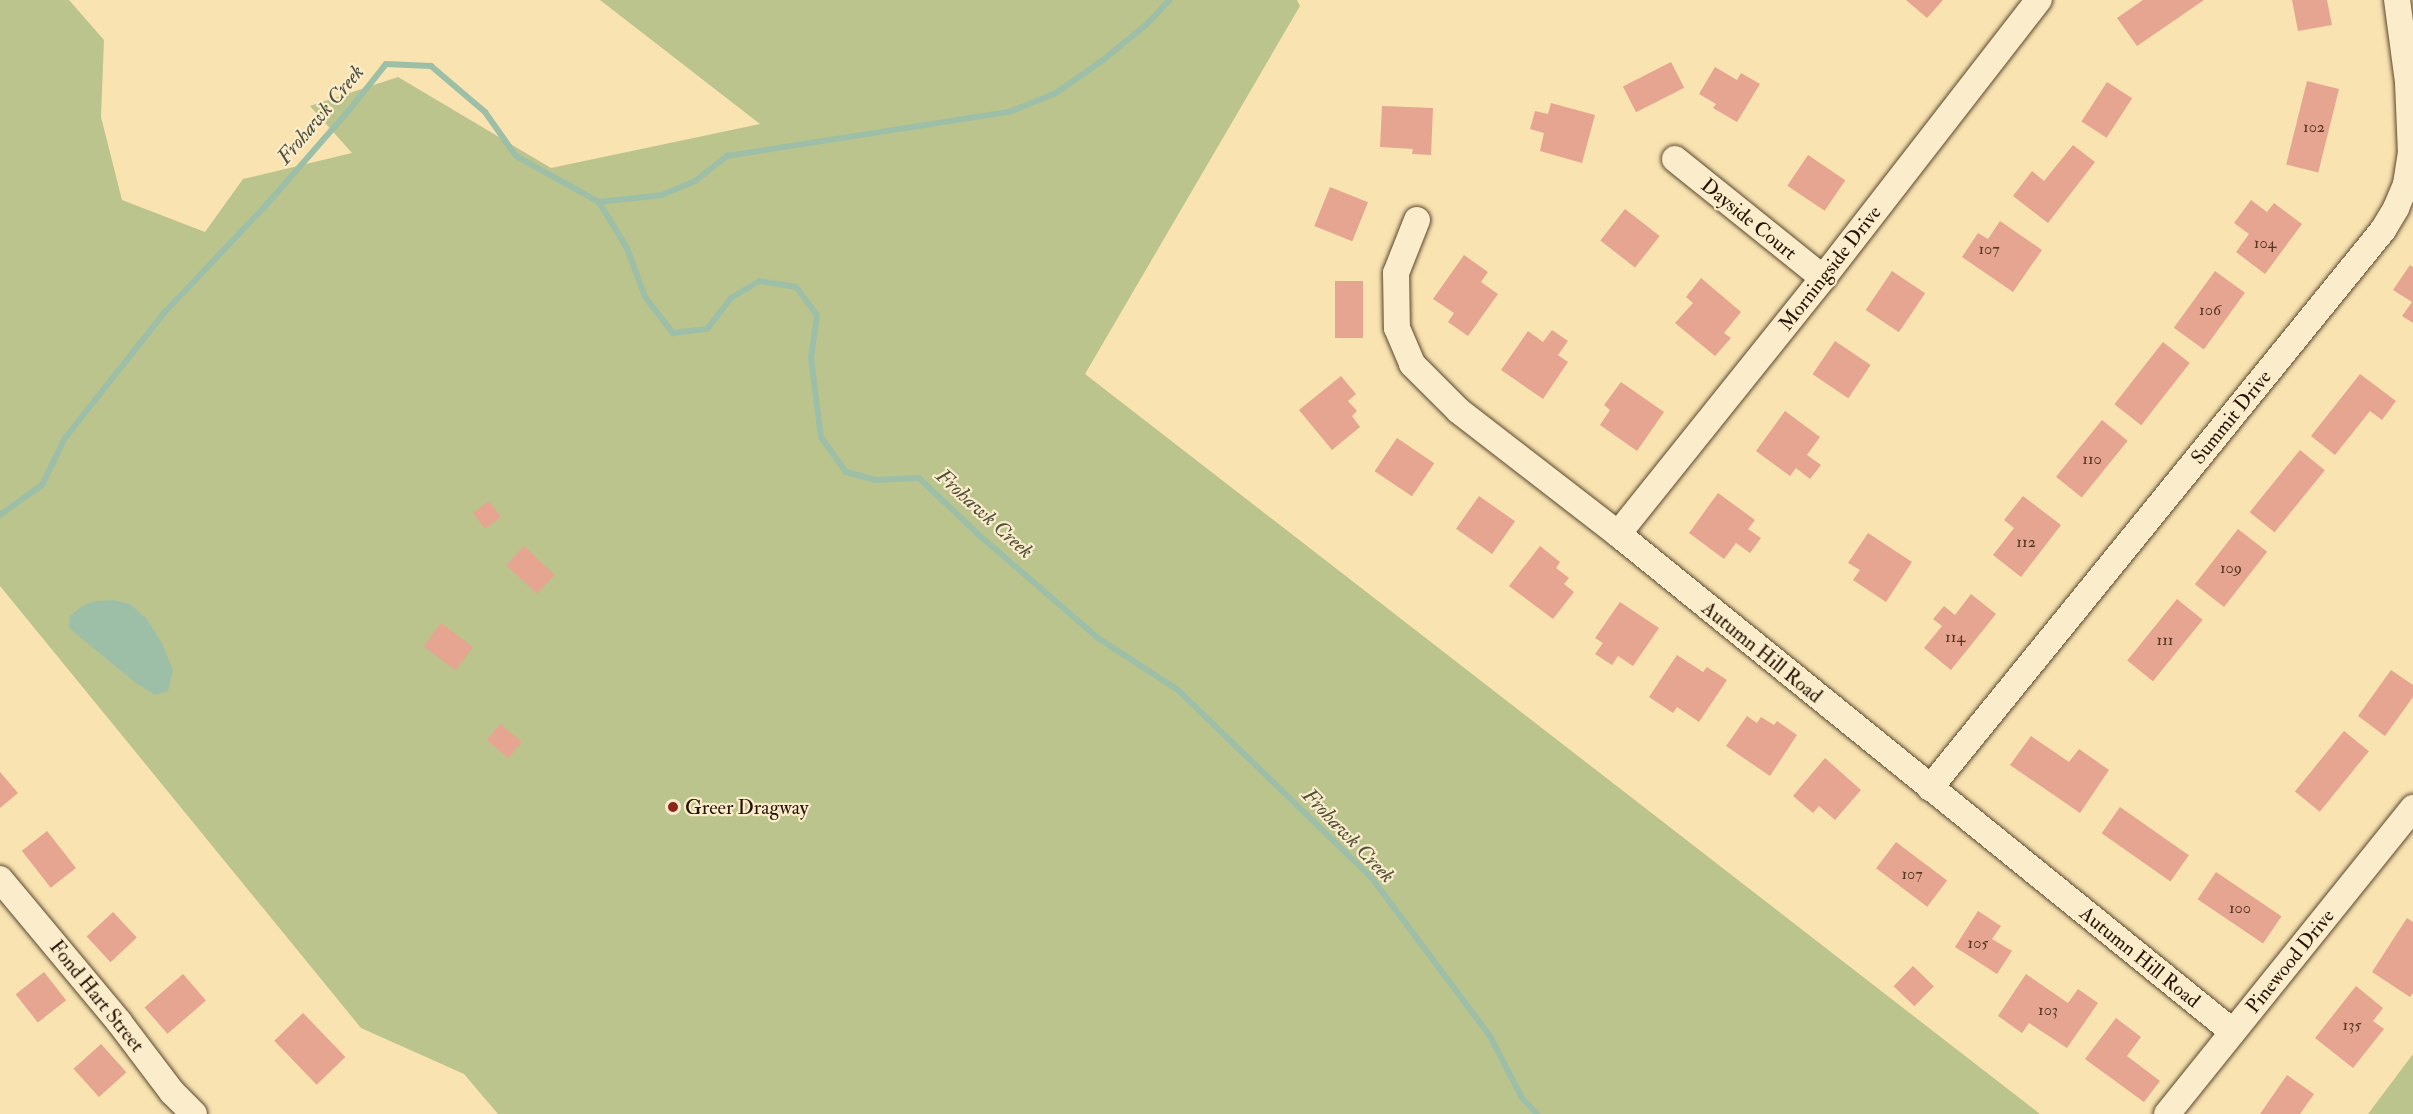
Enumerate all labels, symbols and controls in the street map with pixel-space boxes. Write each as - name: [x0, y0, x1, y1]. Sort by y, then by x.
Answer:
- water label: Frohawk Creek: [272, 60, 370, 170]
- house number: 102: [2303, 117, 2325, 137]
- street label: Dayside Court: [1696, 173, 1802, 265]
- street label: Morningside Drive: [1774, 201, 1886, 335]
- house number: 104: [2254, 233, 2276, 253]
- house number: 107: [1978, 239, 2000, 259]
- house number: 106: [2199, 300, 2221, 320]
- street label: Summit Drive: [2186, 365, 2276, 469]
- house number: 110: [2082, 449, 2102, 469]
- water label: Frohawk Creek: [930, 464, 1038, 564]
- house number: 112: [2016, 532, 2036, 552]
- house number: 109: [2220, 558, 2242, 578]
- street label: Autumn Hill Road: [1697, 596, 1827, 708]
- house number: 114: [1945, 627, 1965, 647]
- house number: 111: [2156, 630, 2174, 650]
- water label: Frohawk Creek: [1297, 783, 1399, 889]
- place label: Greer Dragway: [685, 795, 808, 819]
- marker: Greer Dragway: [666, 800, 680, 814]
- house number: 107: [1901, 864, 1923, 884]
- house number: 100: [2229, 898, 2251, 918]
- street label: Autumn Hill Road: [2075, 901, 2205, 1013]
- street label: Pinewood Drive: [2241, 904, 2339, 1018]
- house number: 105: [1968, 933, 1988, 953]
- street label: Fond Hart Street: [45, 935, 149, 1057]
- house number: 103: [2038, 1000, 2058, 1020]
- house number: 135: [2343, 1015, 2361, 1035]

